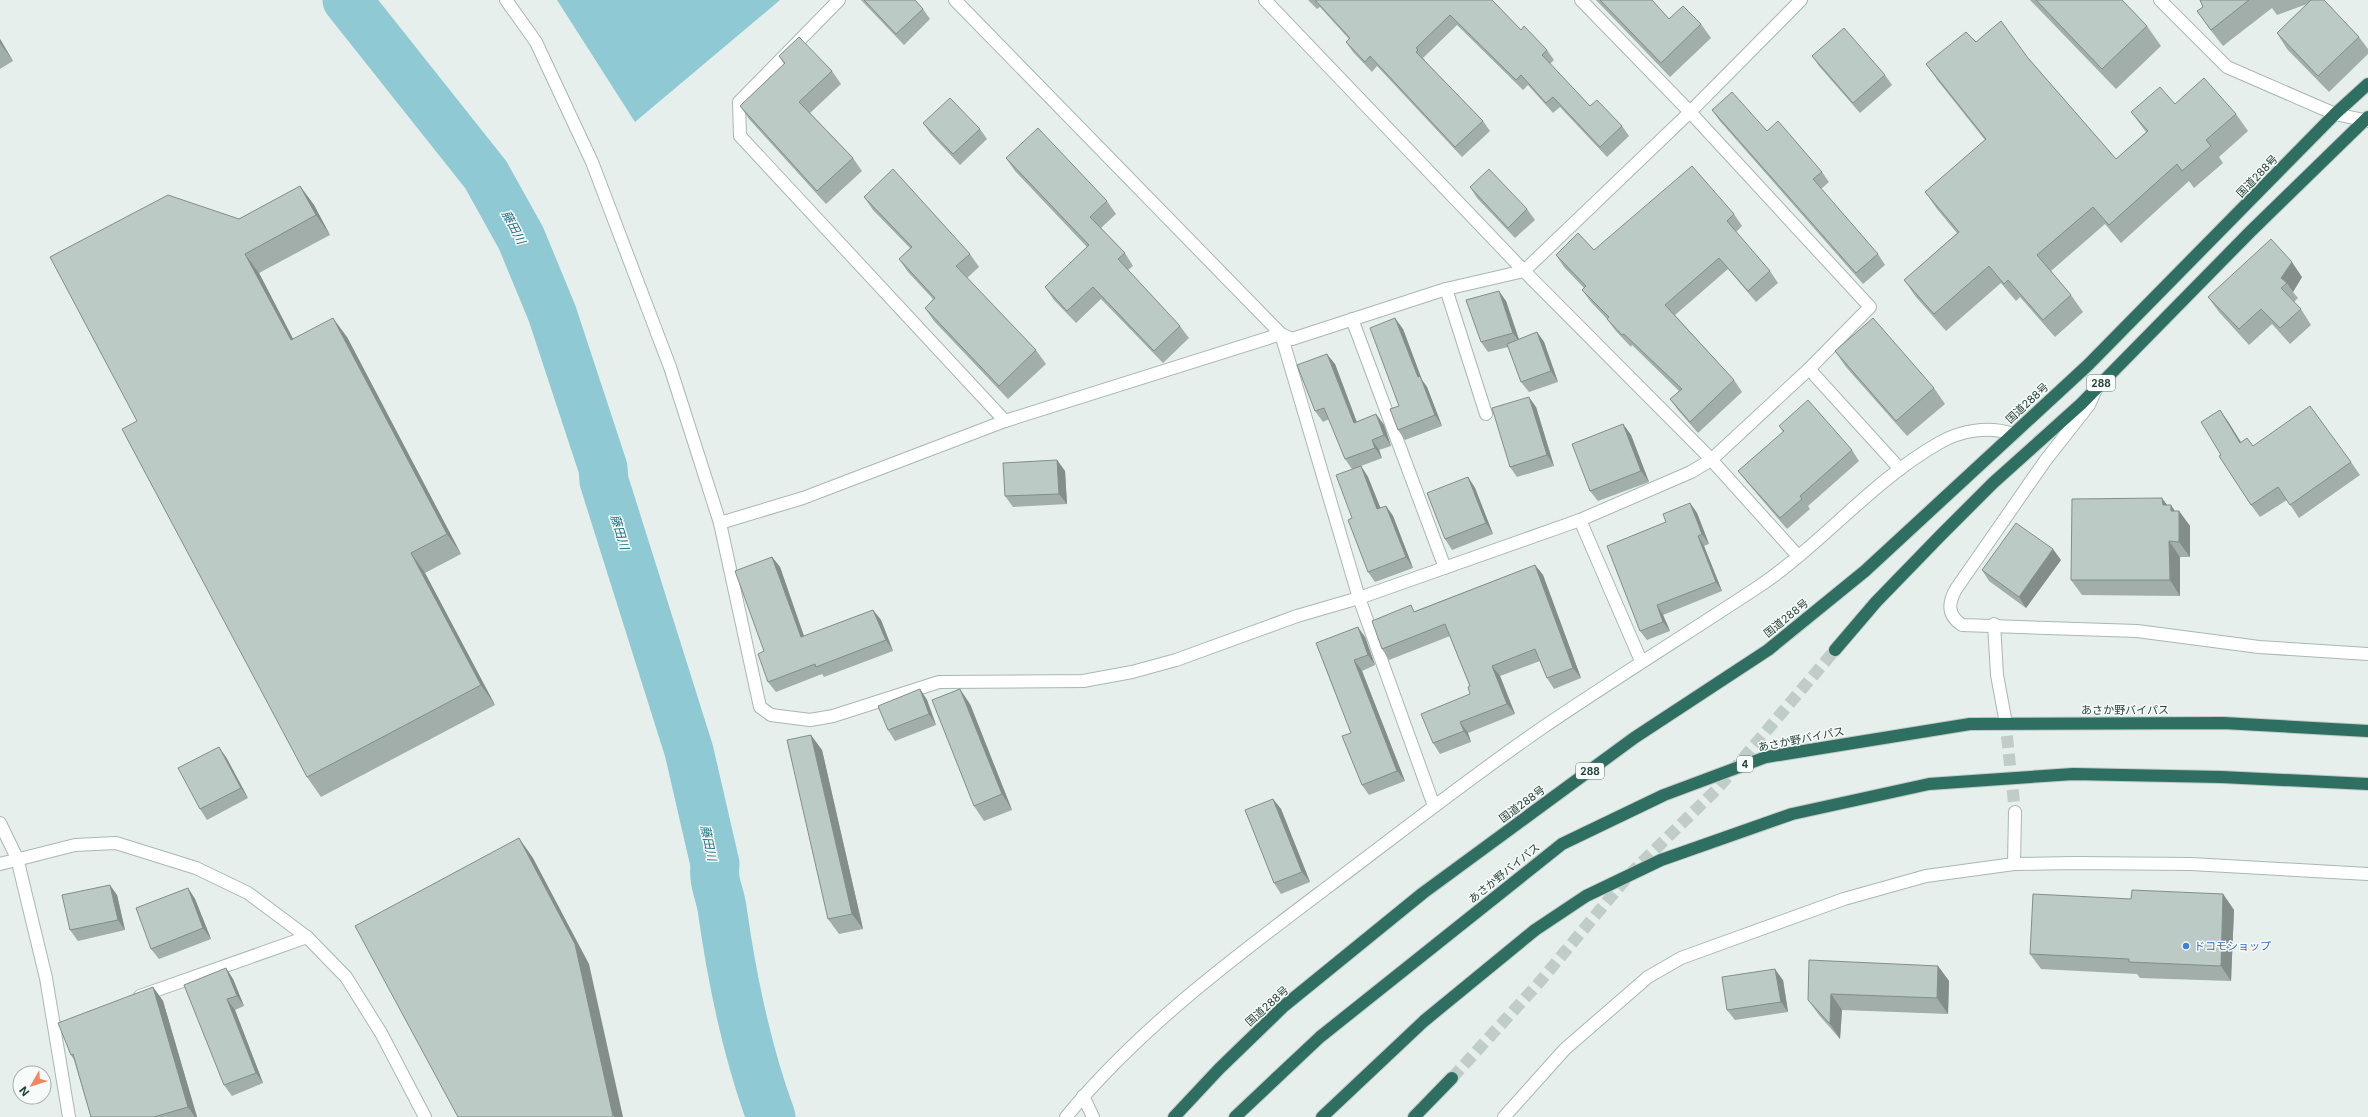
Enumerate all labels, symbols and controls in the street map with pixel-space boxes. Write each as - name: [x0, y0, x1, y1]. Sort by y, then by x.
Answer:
- street label: 国道288号: [2233, 152, 2281, 200]
- water label: 藤田川: [499, 208, 530, 248]
- road number: 288: [2087, 375, 2115, 391]
- street label: 国道288号: [2003, 380, 2051, 426]
- water label: 藤田川: [608, 513, 633, 553]
- street label: 国道288号: [1761, 596, 1811, 640]
- street label: あさか野バイパス: [2081, 703, 2169, 717]
- street label: あさか野バイパス: [1757, 724, 1845, 754]
- road number: 4: [1737, 756, 1753, 772]
- road number: 288: [1576, 763, 1604, 779]
- street label: 国道288号: [1496, 783, 1548, 825]
- water label: 藤田川: [698, 824, 720, 864]
- street label: あさか野バイパス: [1465, 840, 1543, 906]
- place label: ドコモショップ: [2194, 939, 2271, 953]
- marker: ドコモショップ: [2181, 941, 2191, 951]
- street label: 国道288号: [1243, 983, 1291, 1029]
- north arrow: [12, 1065, 52, 1105]
- text: N: [16, 1084, 32, 1099]

